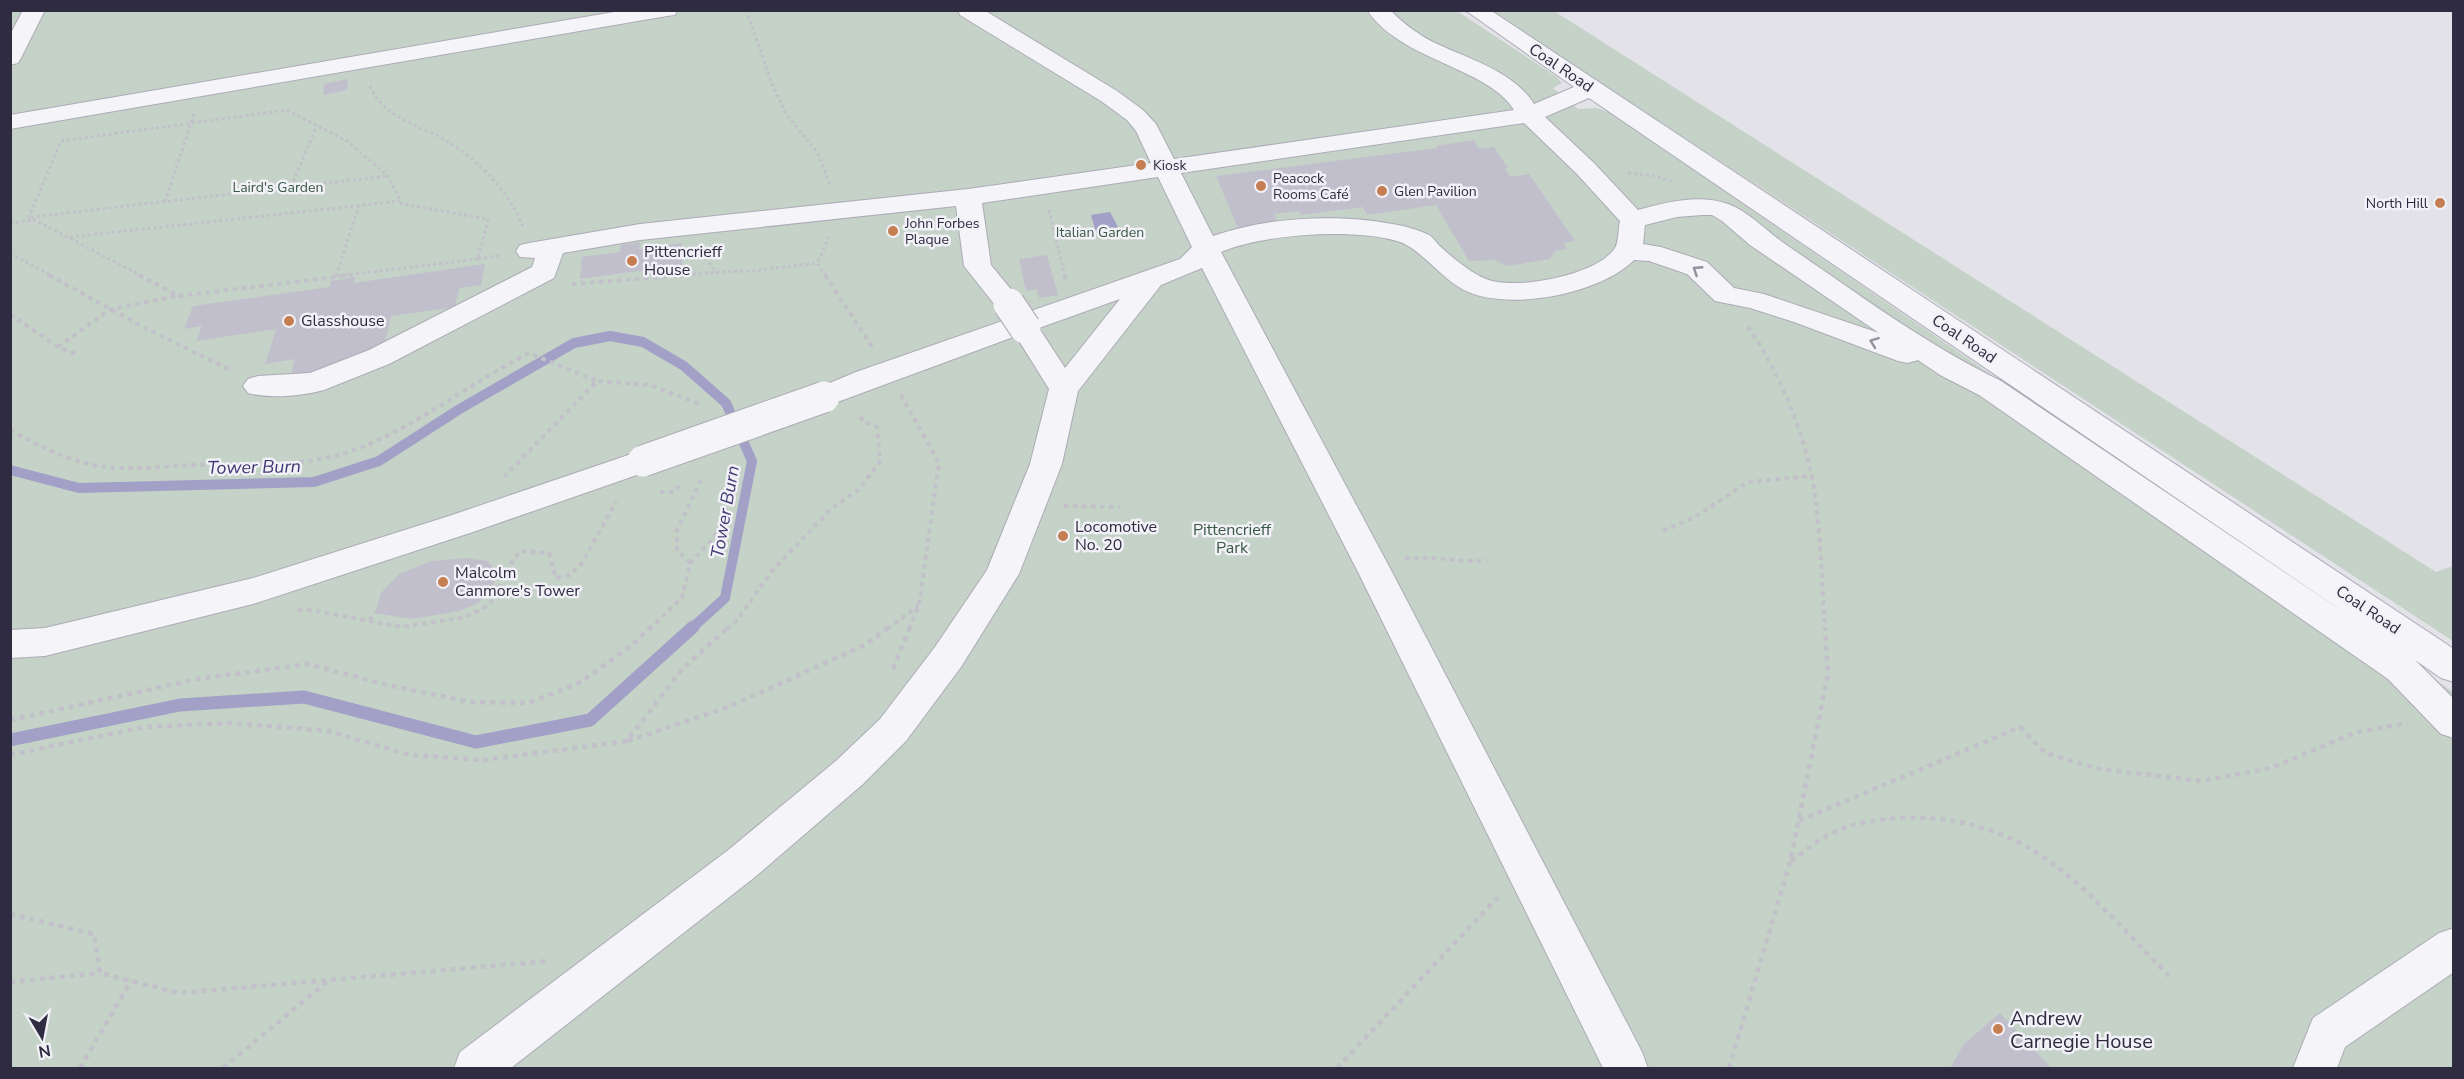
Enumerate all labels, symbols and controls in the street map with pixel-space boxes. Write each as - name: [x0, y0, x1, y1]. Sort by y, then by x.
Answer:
- street label: Coal Road: [1524, 38, 1598, 98]
- place label: Kiosk: [1153, 156, 1188, 175]
- marker: Kiosk: [1134, 158, 1148, 172]
- place label: Peacock Rooms Café: [1273, 169, 1349, 204]
- park label: Laird's Garden: [233, 178, 323, 197]
- marker: Peacock Rooms Café: [1254, 179, 1268, 193]
- place label: Glen Pavilion: [1394, 182, 1477, 201]
- marker: Glen Pavilion: [1375, 184, 1389, 198]
- place label: North Hill: [2366, 194, 2429, 213]
- marker: North Hill: [2433, 196, 2447, 210]
- place label: John Forbes Plaque: [904, 214, 980, 249]
- park label: Italian Garden: [1056, 223, 1144, 242]
- marker: John Forbes Plaque: [886, 224, 900, 238]
- place label: Pittencrieff House: [644, 241, 723, 281]
- marker: Pittencrieff House: [625, 254, 639, 268]
- one-way arrow: [1693, 267, 1704, 278]
- street label: Coal Road: [1927, 309, 2001, 369]
- place label: Glasshouse: [301, 310, 384, 332]
- marker: Glasshouse: [282, 314, 296, 328]
- one-way arrow: [1870, 337, 1880, 350]
- water label: Tower Burn: [207, 454, 301, 480]
- water label: Tower Burn: [705, 464, 745, 560]
- place label: Locomotive No. 20: [1075, 516, 1157, 556]
- park label: Pittencrieff Park: [1193, 519, 1272, 559]
- marker: Locomotive No. 20: [1056, 529, 1070, 543]
- place label: Malcolm Canmore's Tower: [455, 562, 580, 602]
- marker: Malcolm Canmore's Tower: [436, 575, 450, 589]
- street label: Coal Road: [2331, 580, 2405, 640]
- place label: Andrew Carnegie House: [2010, 1005, 2153, 1055]
- north arrow: [12, 1007, 72, 1067]
- marker: Andrew Carnegie House: [1991, 1022, 2005, 1036]
- text: N: [37, 1039, 52, 1063]

